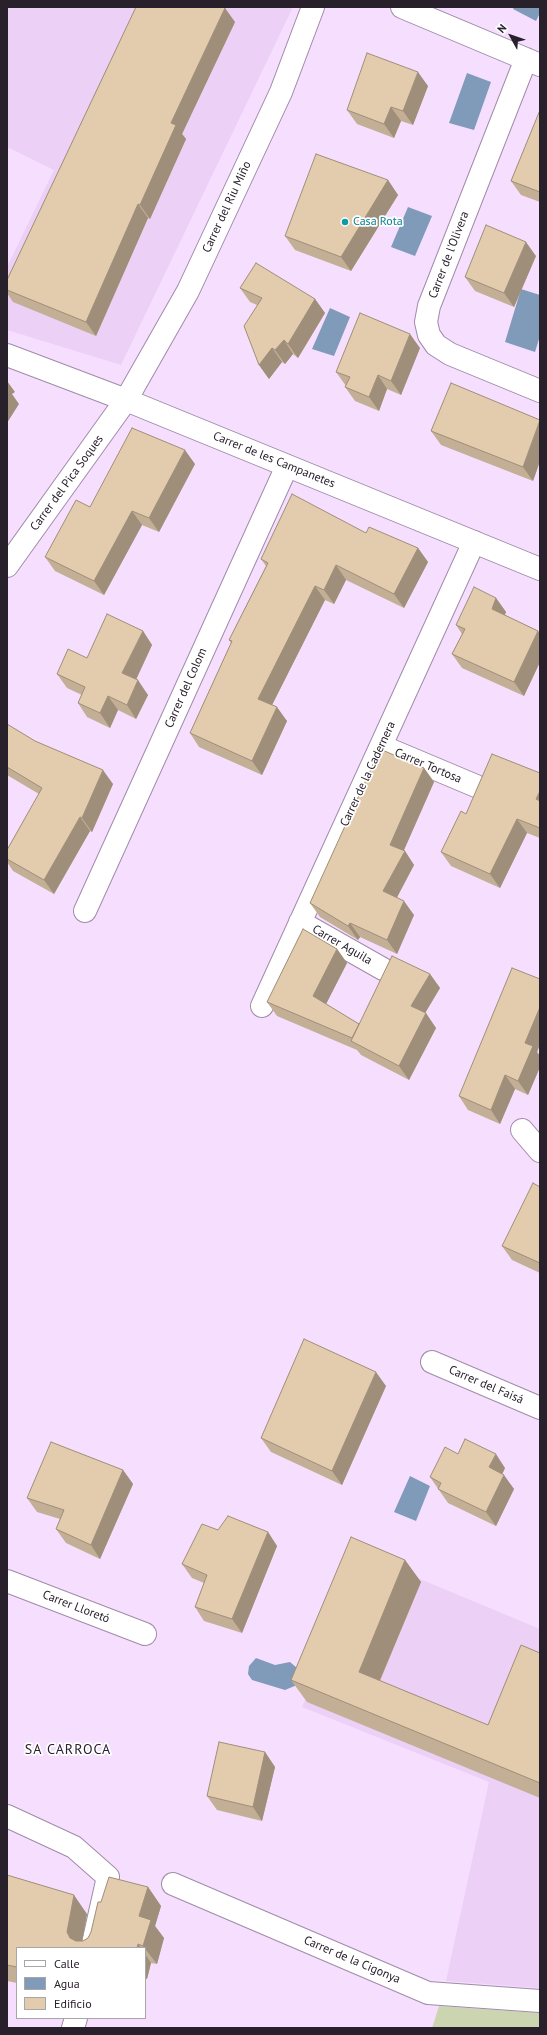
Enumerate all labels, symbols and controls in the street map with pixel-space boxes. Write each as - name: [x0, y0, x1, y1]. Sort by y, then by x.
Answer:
- north arrow: [491, 16, 531, 56]
- text: N: [494, 21, 509, 36]
- street label: Carrer del Riu Miño: [200, 159, 254, 255]
- street label: Carrer de l'Olivera: [426, 209, 472, 301]
- place label: Casa Rota: [353, 215, 403, 229]
- marker: Casa Rota: [340, 217, 350, 227]
- street label: Carrer de les Campanetes: [211, 429, 337, 491]
- street label: Carrer del Pica Soques: [27, 432, 107, 534]
- street label: Carrer del Colom: [162, 646, 210, 730]
- street label: Carrer de la Cadernera: [337, 719, 399, 829]
- street label: Carrer Tortosa: [392, 745, 464, 787]
- street label: Carrer Aguila: [310, 922, 374, 968]
- street label: Carrer del Faisá: [446, 1363, 526, 1407]
- street label: Carrer Lloretó: [40, 1588, 112, 1626]
- district label: SA CARROCA: [25, 1742, 111, 1758]
- street label: Carrer de la Cigonya: [302, 1933, 402, 1987]
- legend: [16, 1947, 146, 2019]
- text: Calle: [54, 1956, 80, 1971]
- text: Agua: [54, 1976, 80, 1991]
- text: Edificio: [54, 1996, 92, 2011]

